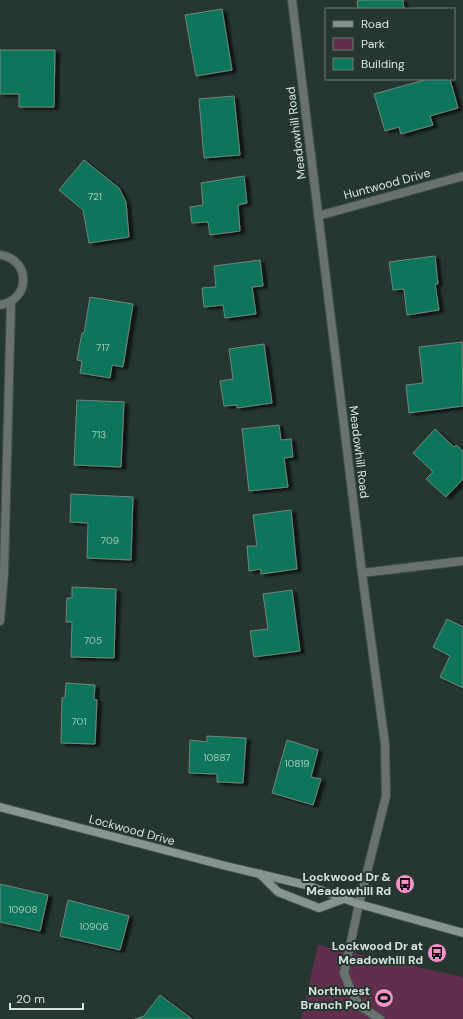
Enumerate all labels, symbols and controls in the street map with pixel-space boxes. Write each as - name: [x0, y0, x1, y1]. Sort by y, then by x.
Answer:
- legend: [325, 8, 455, 80]
- text: Road: [361, 16, 389, 32]
- text: Park: [361, 36, 385, 52]
- text: Building: [361, 56, 405, 72]
- street label: Meadowhill Road: [282, 86, 310, 180]
- street label: Huntwood Drive: [342, 165, 432, 203]
- house number: 721: [88, 190, 102, 203]
- house number: 717: [96, 341, 110, 354]
- street label: Meadowhill Road: [345, 405, 373, 499]
- house number: 713: [92, 428, 106, 441]
- house number: 709: [101, 534, 119, 547]
- house number: 705: [84, 634, 102, 647]
- house number: 701: [71, 715, 87, 728]
- house number: 10887: [203, 751, 231, 764]
- house number: 10819: [284, 757, 310, 770]
- street label: Lockwood Drive: [87, 811, 177, 849]
- place label: Lockwood Dr & Meadowhill Rd: [302, 869, 392, 899]
- bus stop icon: Lockwood Dr & Meadowhill Rd: [394, 873, 416, 895]
- house number: 10908: [8, 903, 38, 916]
- house number: 10906: [79, 920, 109, 933]
- place label: Lockwood Dr at Meadowhill Rd: [332, 938, 423, 968]
- bus stop icon: Lockwood Dr at Meadowhill Rd: [426, 942, 448, 964]
- place label: Northwest Branch Pool: [301, 983, 370, 1013]
- scale bar: [10, 985, 83, 1011]
- sports icon: Northwest Branch Pool: [373, 987, 395, 1009]
- text: 20 m: [16, 991, 45, 1007]

